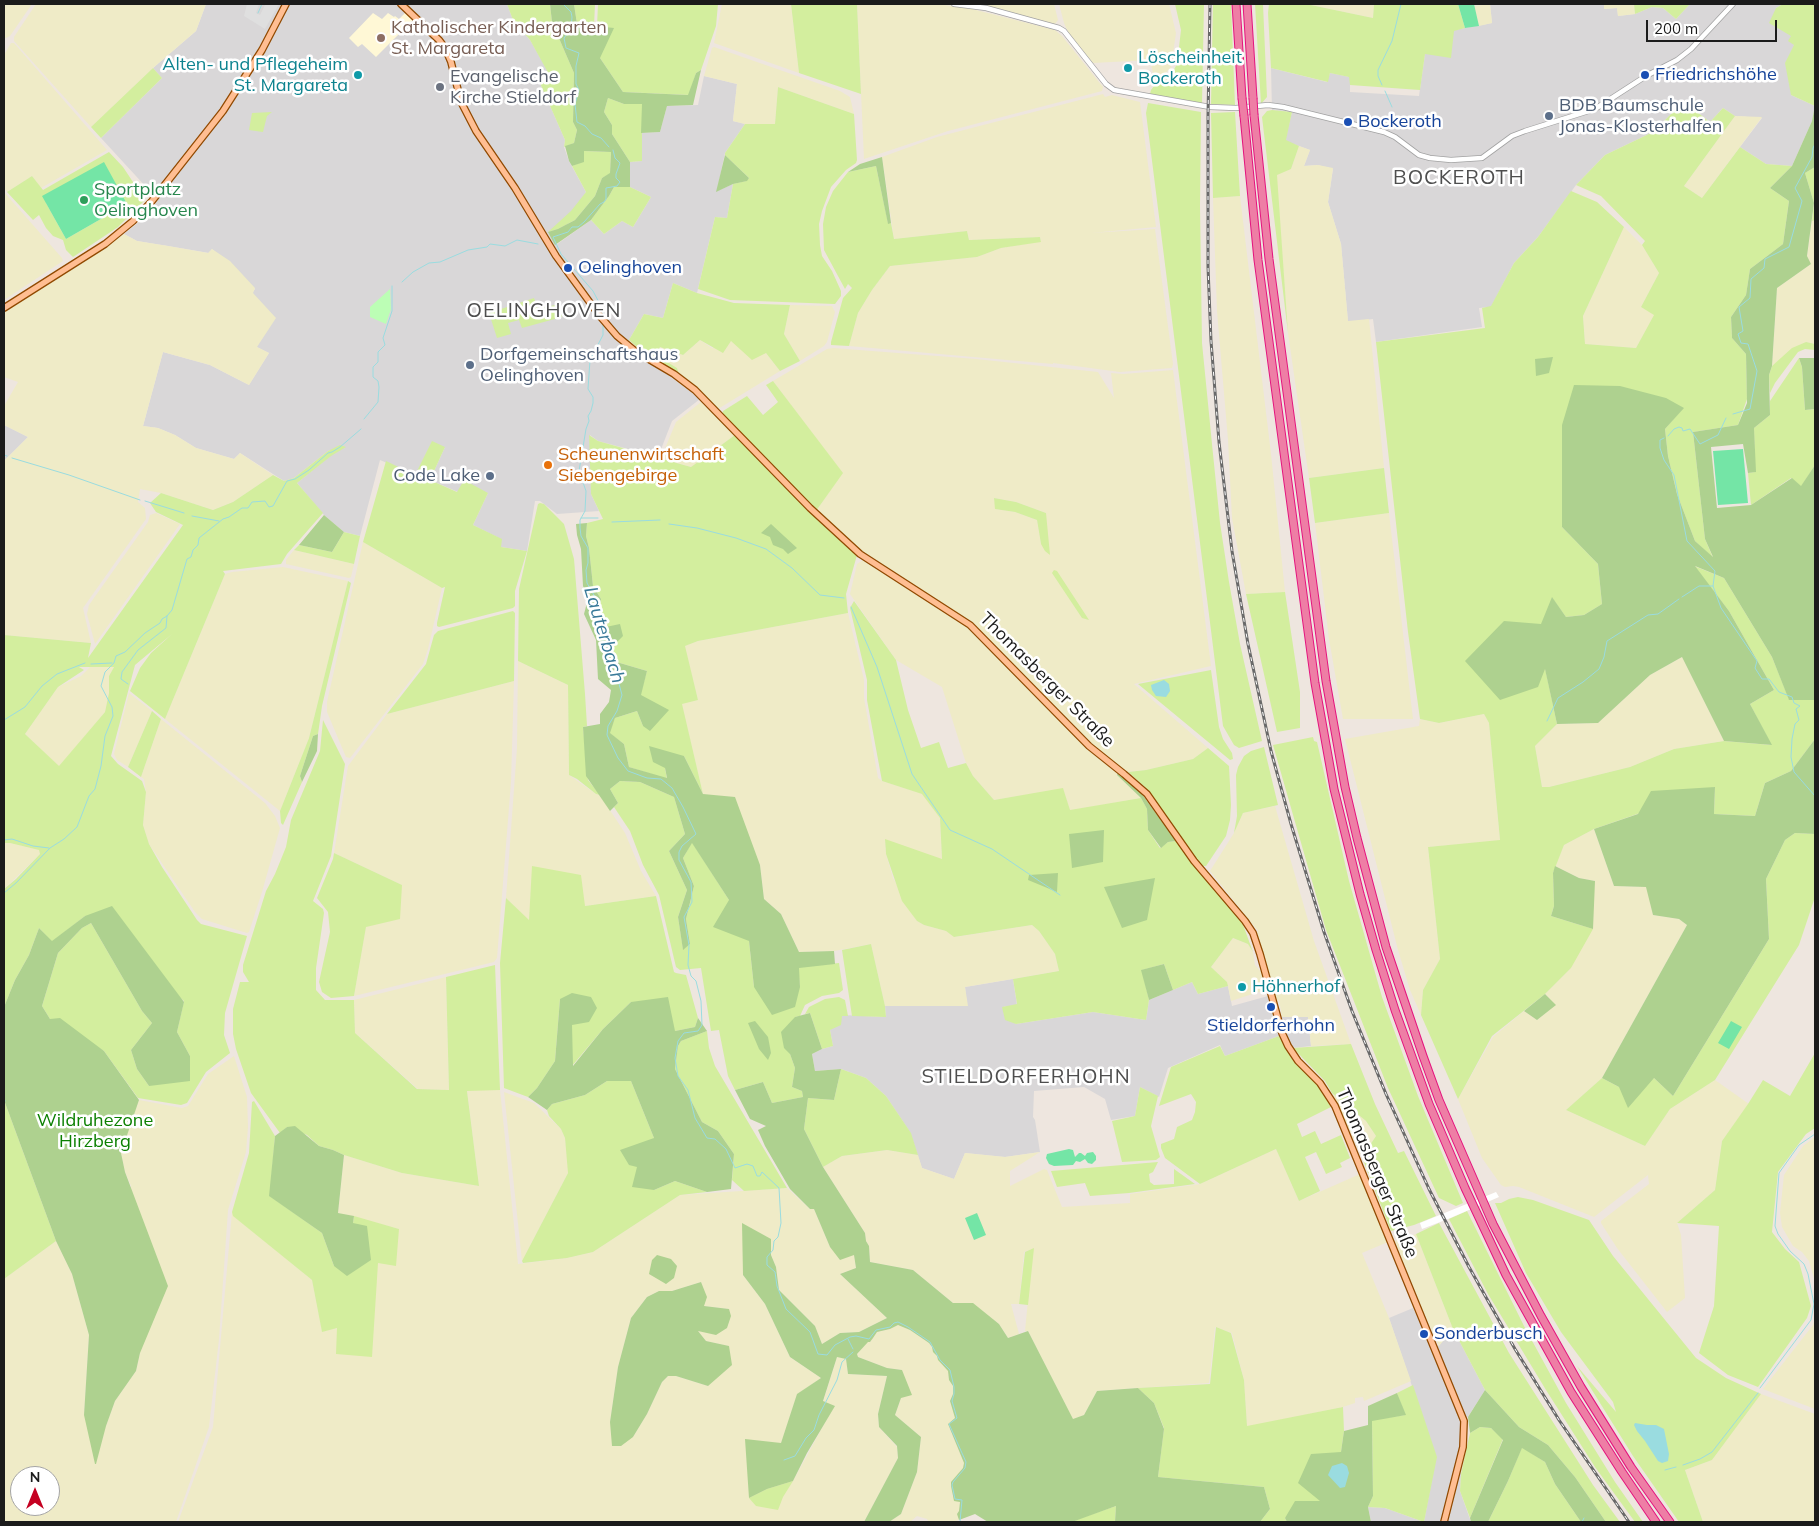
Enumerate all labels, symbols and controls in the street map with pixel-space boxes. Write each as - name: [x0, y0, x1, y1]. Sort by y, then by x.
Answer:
- scale bar: [1649, 10, 1780, 42]
- place label: Katholischer Kindergarten St. Margareta: [391, 17, 607, 59]
- text: 200 m: [1654, 19, 1698, 38]
- marker: Katholischer Kindergarten St. Margareta: [375, 32, 387, 44]
- place label: Löscheinheit Bockeroth: [1138, 47, 1242, 90]
- place label: Alten- und Pflegeheim St. Margareta: [162, 54, 348, 96]
- marker: Löscheinheit Bockeroth: [1122, 62, 1134, 74]
- place label: Friedrichshöhe: [1655, 64, 1777, 86]
- place label: Evangelische Kirche Stieldorf: [450, 66, 576, 108]
- marker: Alten- und Pflegeheim St. Margareta: [352, 69, 364, 81]
- marker: Friedrichshöhe: [1639, 69, 1651, 81]
- marker: Evangelische Kirche Stieldorf: [434, 81, 446, 93]
- place label: BDB Baumschule Jonas-Klosterhalfen: [1559, 95, 1722, 138]
- marker: BDB Baumschule Jonas-Klosterhalfen: [1543, 110, 1555, 122]
- place label: Bockeroth: [1358, 111, 1442, 133]
- marker: Bockeroth: [1342, 116, 1354, 128]
- district label: BOCKEROTH: [1392, 166, 1526, 190]
- place label: Sportplatz Oelinghoven: [94, 179, 198, 222]
- marker: Sportplatz Oelinghoven: [78, 194, 90, 206]
- place label: Oelinghoven: [578, 257, 682, 279]
- marker: Oelinghoven: [562, 262, 574, 274]
- district label: OELINGHOVEN: [465, 299, 623, 323]
- place label: Dorfgemeinschaftshaus Oelinghoven: [480, 344, 678, 386]
- marker: Dorfgemeinschaftshaus Oelinghoven: [464, 359, 476, 371]
- place label: Scheunenwirtschaft Siebengebirge: [558, 444, 724, 486]
- marker: Scheunenwirtschaft Siebengebirge: [542, 459, 554, 471]
- place label: Code Lake: [393, 465, 480, 487]
- marker: Code Lake: [484, 470, 496, 482]
- water label: Lauterbach: [579, 584, 629, 686]
- street label: Thomasberger Straße: [975, 608, 1119, 752]
- place label: Höhnerhof: [1252, 976, 1340, 998]
- marker: Höhnerhof: [1236, 981, 1248, 993]
- marker: Stieldorferhohn: [1265, 1001, 1277, 1013]
- place label: Stieldorferhohn: [1207, 1015, 1335, 1037]
- district label: STIELDORFERHOHN: [920, 1065, 1132, 1089]
- street label: Thomasberger Straße: [1331, 1085, 1423, 1261]
- park label: Wildruhezone Hirzberg: [37, 1110, 153, 1152]
- place label: Sonderbusch: [1434, 1323, 1543, 1345]
- marker: Sonderbusch: [1418, 1328, 1430, 1340]
- north arrow: [10, 1466, 60, 1516]
- text: N: [30, 1468, 40, 1486]

